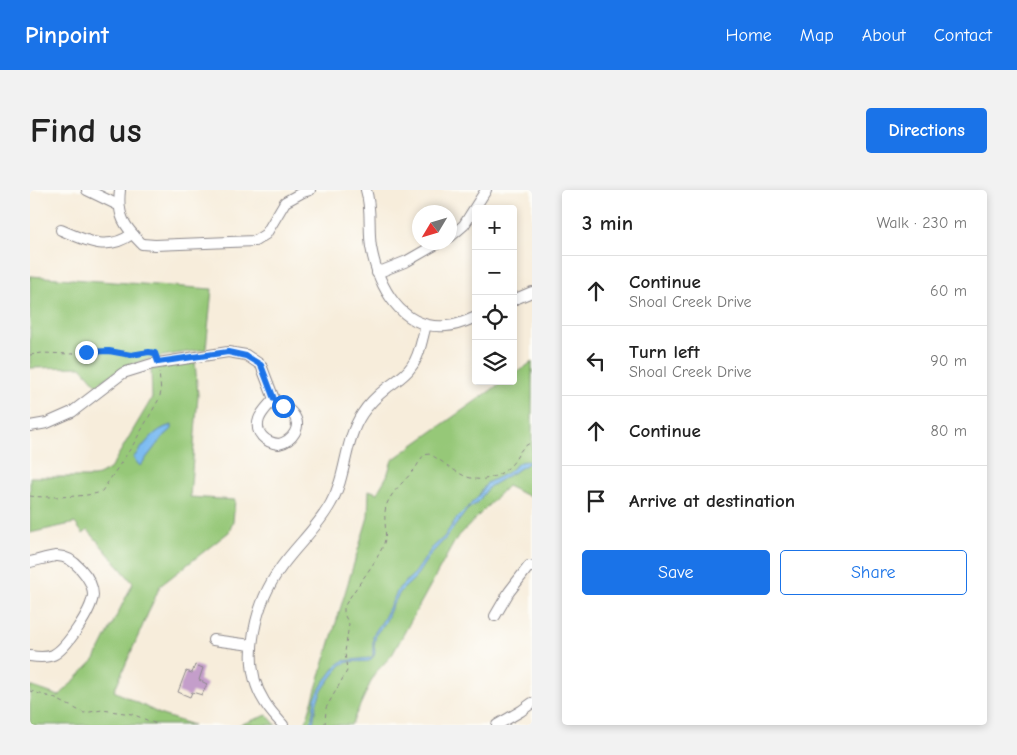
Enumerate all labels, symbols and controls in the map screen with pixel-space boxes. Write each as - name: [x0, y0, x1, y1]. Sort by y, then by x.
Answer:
- text: Pinpoint: [25, 21, 109, 49]
- text: Home: [725, 25, 772, 46]
- text: Map: [800, 25, 834, 46]
- text: About: [862, 25, 906, 46]
- text: Contact: [934, 25, 992, 46]
- button: Directions: [866, 108, 987, 153]
- text: Find us: [30, 110, 142, 151]
- north arrow: [412, 205, 457, 250]
- map controls: [472, 205, 517, 385]
- button: +: [472, 205, 517, 250]
- text: 3 min: [582, 211, 633, 235]
- text: Walk · 230 m: [876, 214, 967, 232]
- button: −: [472, 250, 517, 295]
- text: Continue: [629, 271, 701, 293]
- icon: ahead: [582, 277, 610, 305]
- text: 60 m: [930, 282, 967, 300]
- text: Shoal Creek Drive: [629, 293, 751, 311]
- button: locate: [472, 295, 517, 340]
- button: layers: [472, 340, 517, 385]
- route end: [75, 341, 98, 364]
- text: Turn left: [629, 341, 700, 363]
- icon: left: [582, 347, 610, 375]
- text: 90 m: [930, 352, 967, 370]
- text: Shoal Creek Drive: [629, 363, 751, 381]
- route start: [272, 395, 295, 418]
- icon: ahead: [582, 417, 610, 445]
- text: Continue: [629, 420, 701, 442]
- text: 80 m: [930, 422, 967, 440]
- icon: arrive: [582, 487, 610, 515]
- text: Arrive at destination: [629, 490, 795, 512]
- button: Save: [582, 550, 770, 595]
- button: Share: [780, 550, 967, 595]

